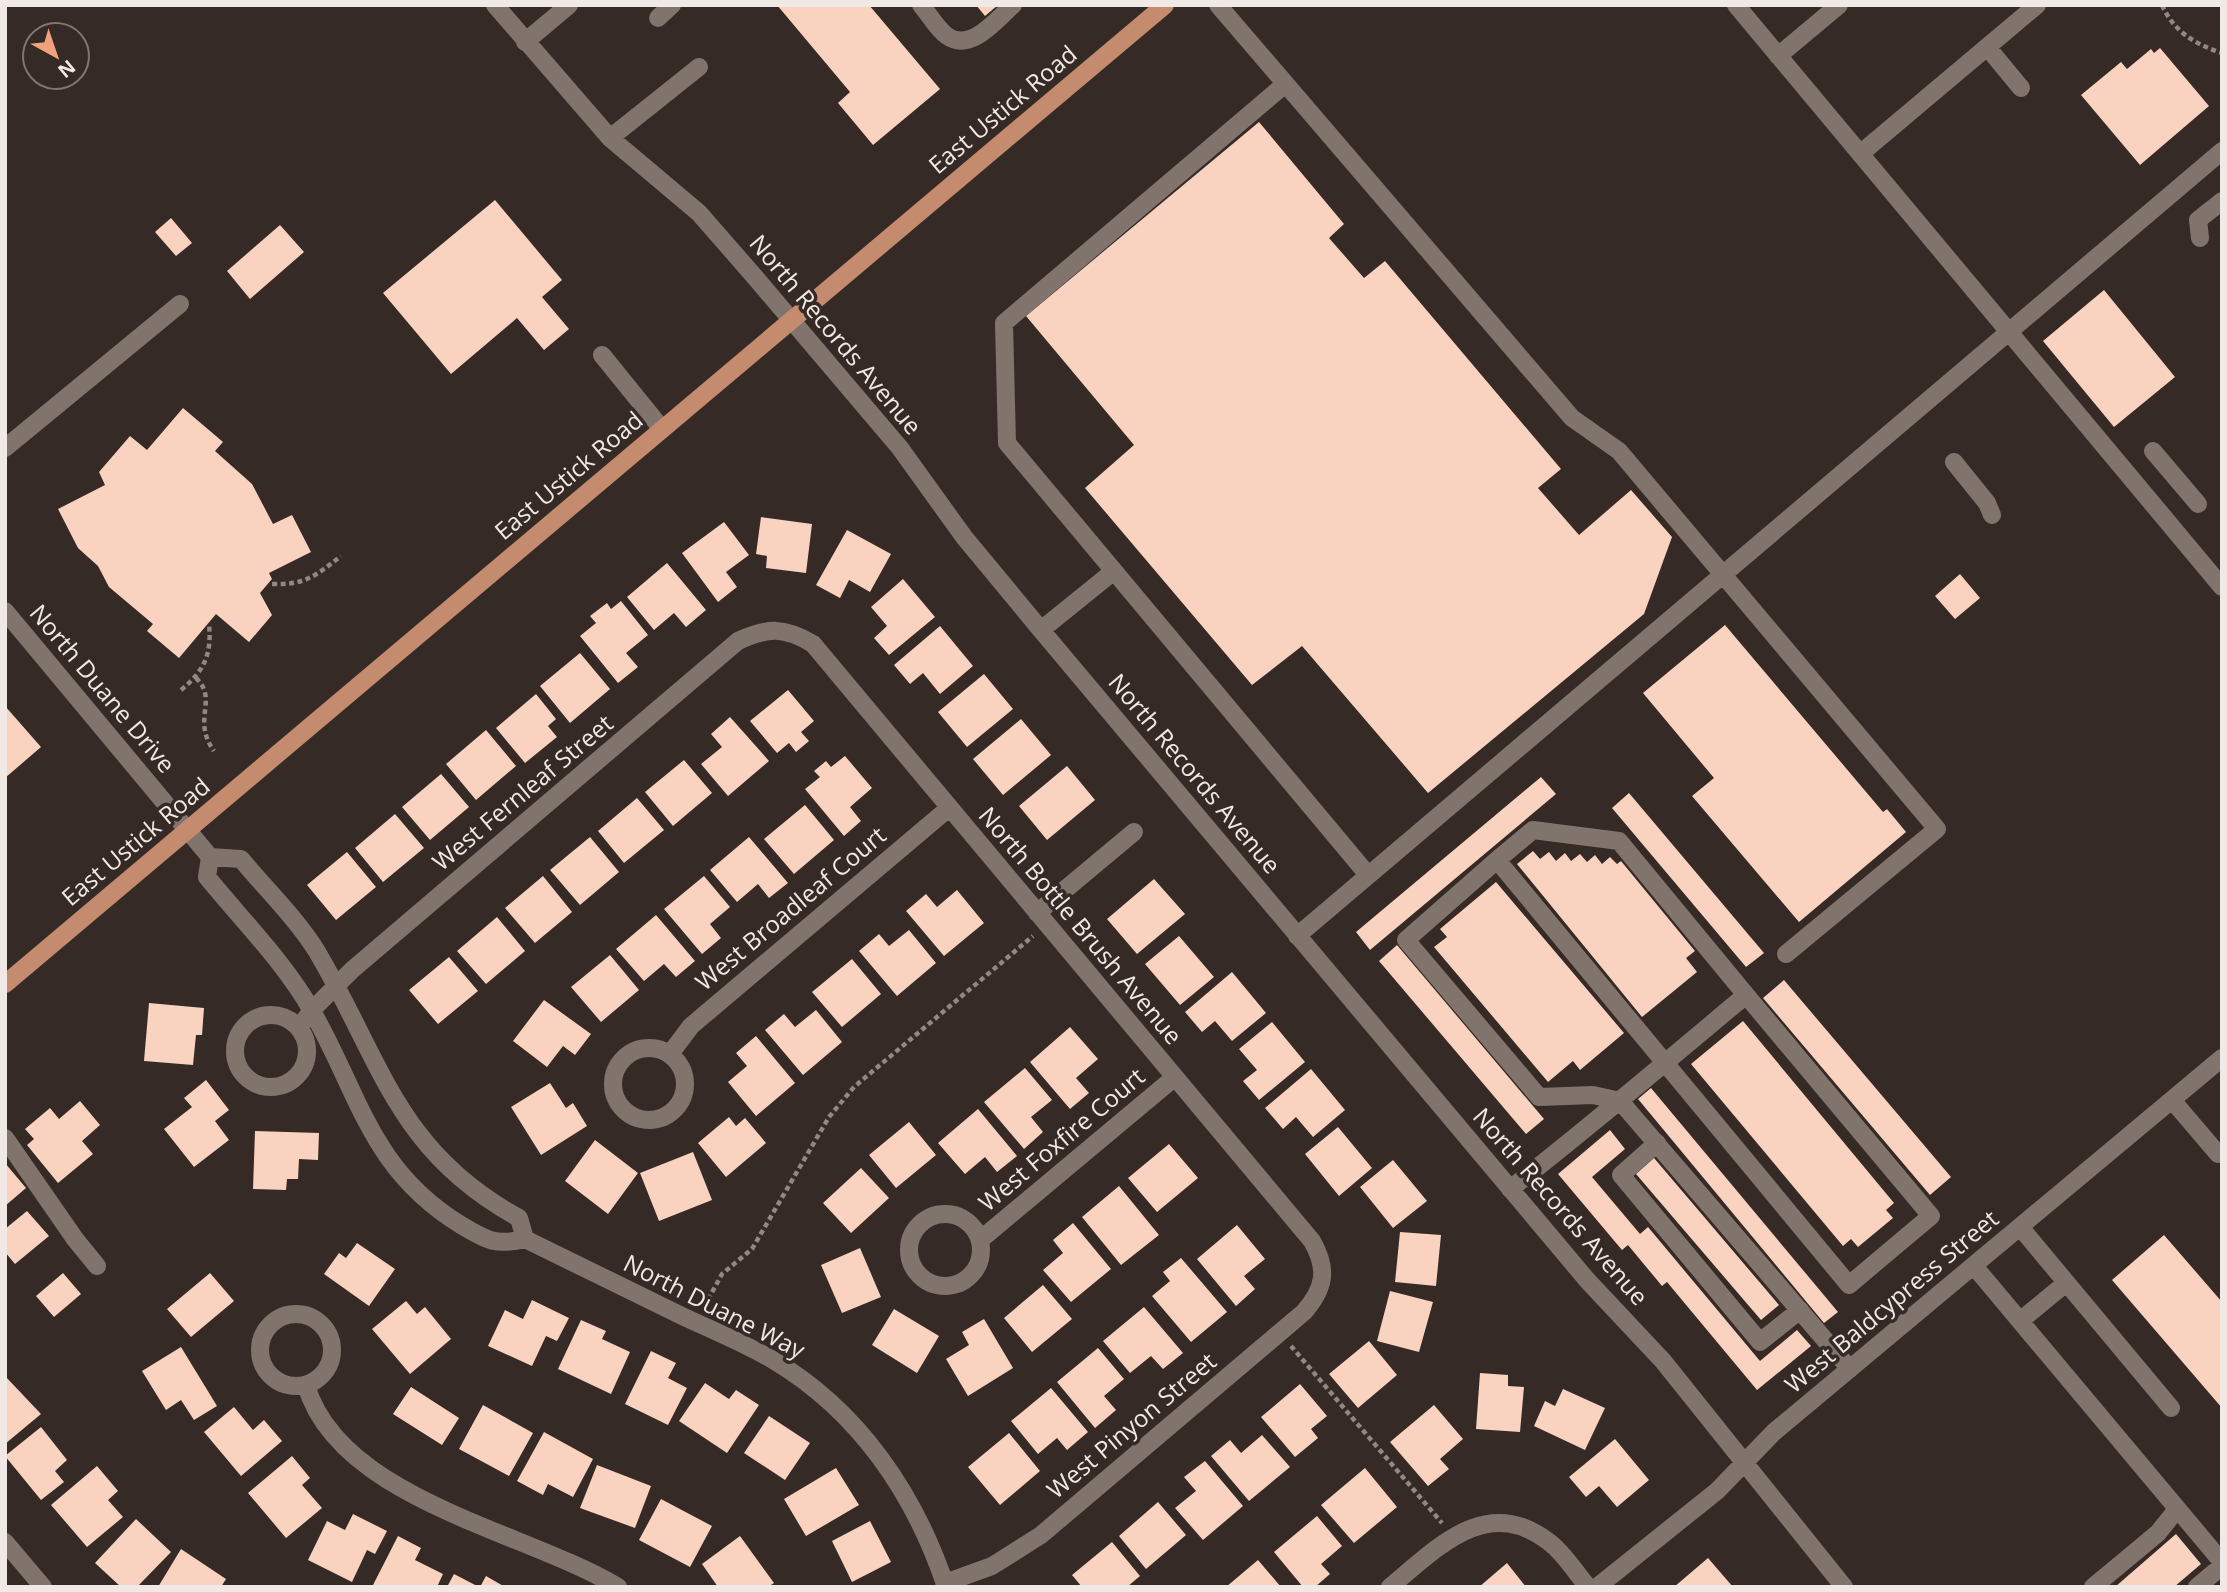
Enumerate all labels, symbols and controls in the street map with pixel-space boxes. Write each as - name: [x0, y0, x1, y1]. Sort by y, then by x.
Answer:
- north arrow: [21, 21, 91, 91]
- street label: East Ustick Road: [921, 37, 1083, 181]
- text: N: [53, 54, 81, 84]
- street label: North Records Avenue: [743, 227, 930, 441]
- street label: East Ustick Road: [487, 403, 649, 547]
- street label: North Duane Drive: [23, 597, 183, 779]
- street label: North Records Avenue: [1102, 666, 1289, 880]
- street label: West Fernleaf Street: [425, 706, 619, 877]
- street label: East Ustick Road: [54, 769, 216, 913]
- street label: North Bottle Brush Avenue: [972, 799, 1190, 1051]
- street label: West Broadleaf Court: [688, 818, 892, 997]
- street label: West Foxfire Court: [971, 1060, 1151, 1218]
- street label: North Records Avenue: [1466, 1100, 1656, 1312]
- street label: West Baldcypress Street: [1777, 1202, 2005, 1400]
- street label: North Duane Way: [618, 1246, 812, 1366]
- street label: West Pinyon Street: [1039, 1344, 1223, 1505]

